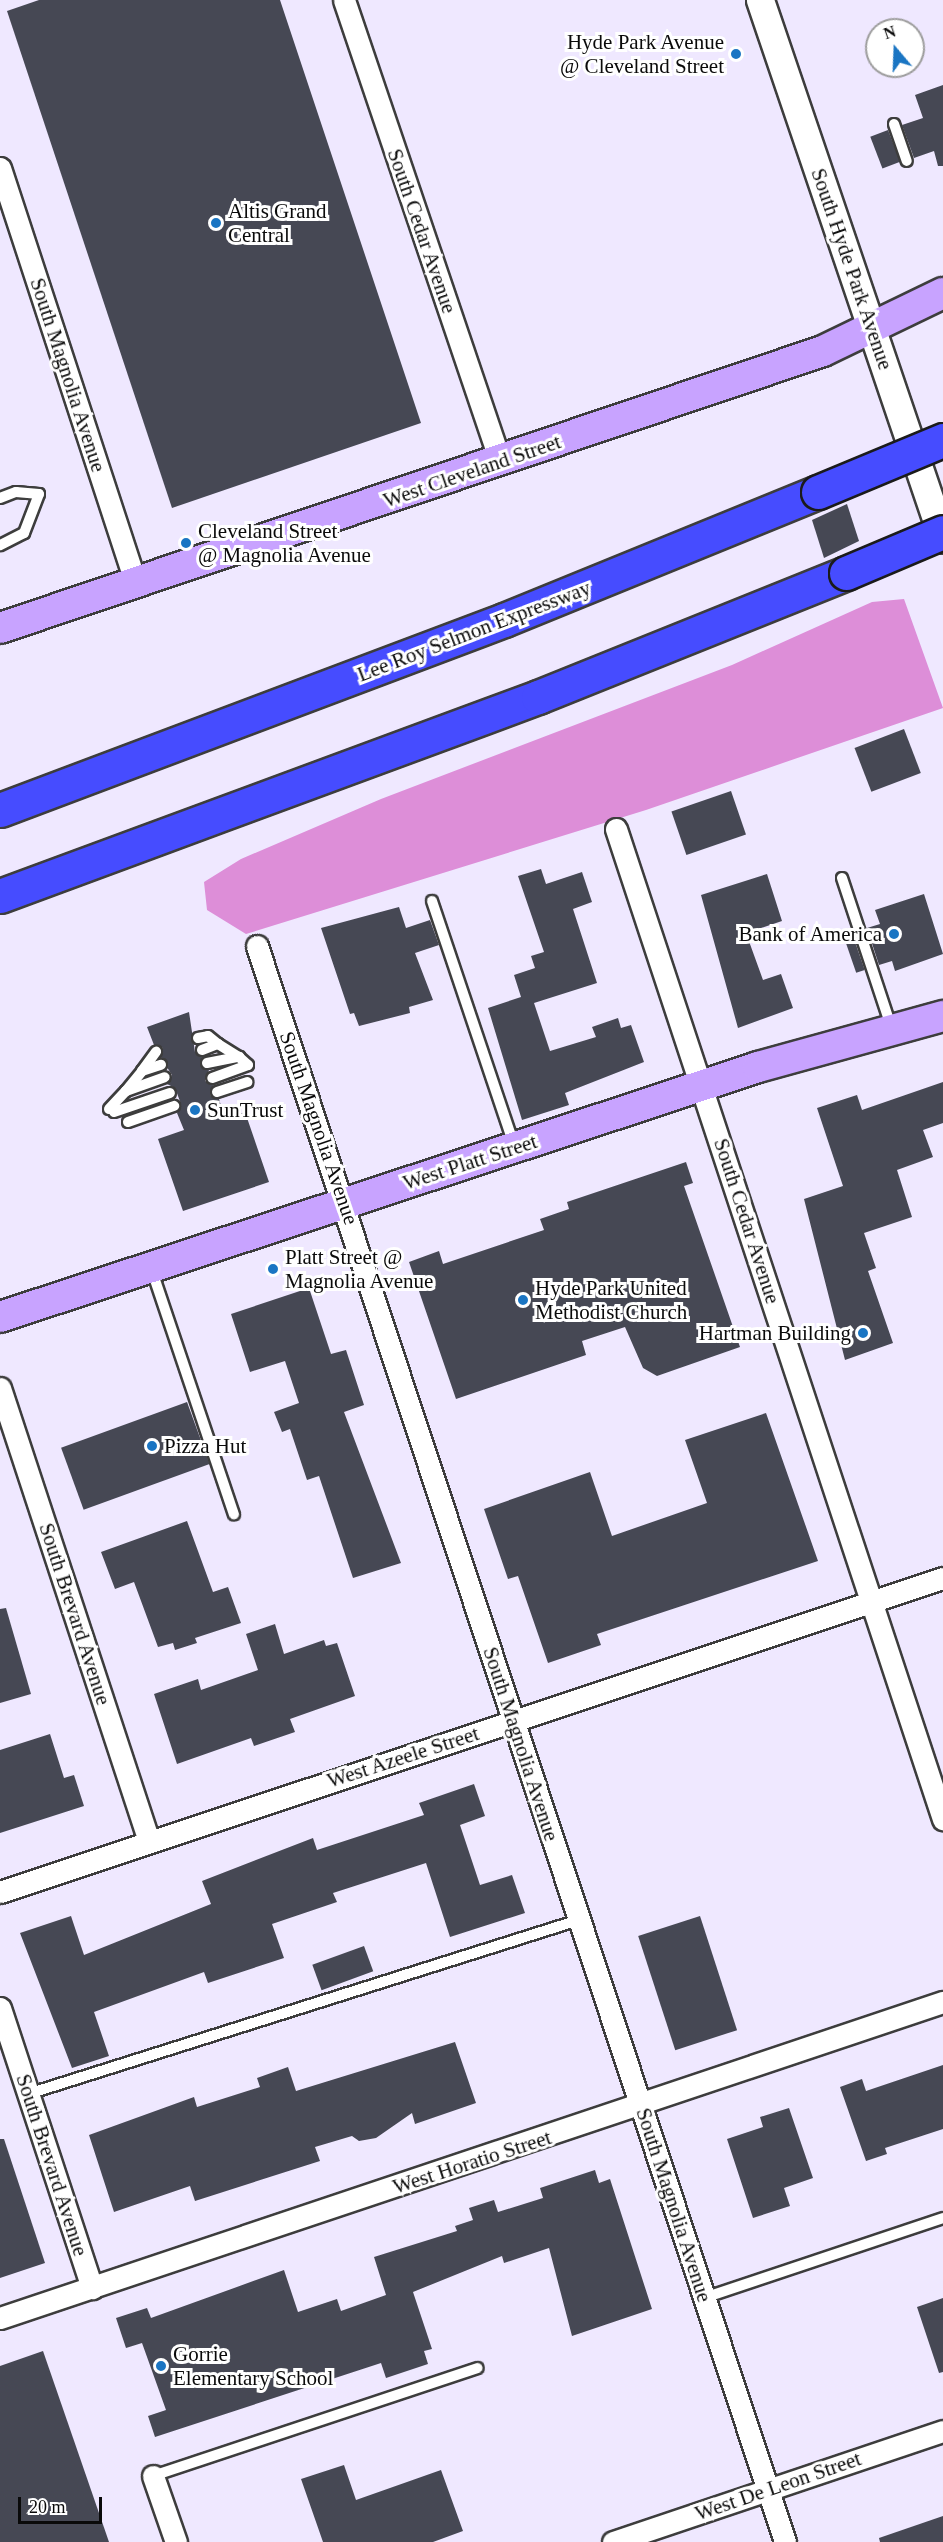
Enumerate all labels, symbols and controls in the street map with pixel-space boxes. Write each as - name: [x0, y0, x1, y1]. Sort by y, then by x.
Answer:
- north arrow: [865, 18, 925, 78]
- text: N: [881, 22, 898, 42]
- place label: Hyde Park Avenue @ Cleveland Street: [560, 29, 724, 79]
- marker: Hyde Park Avenue @ Cleveland Street: [729, 47, 743, 61]
- street label: South Cedar Avenue: [382, 145, 462, 317]
- street label: South Hyde Park Avenue: [805, 164, 899, 374]
- place label: Altis Grand Central: [228, 198, 327, 248]
- marker: Altis Grand Central: [209, 216, 223, 230]
- street label: South Magnolia Avenue: [25, 274, 111, 476]
- street label: West Cleveland Street: [380, 429, 564, 513]
- place label: Cleveland Street @ Magnolia Avenue: [198, 518, 372, 568]
- marker: Cleveland Street @ Magnolia Avenue: [179, 536, 193, 550]
- street label: Lee Roy Selmon Expressway: [354, 575, 594, 687]
- place label: Bank of America: [737, 921, 882, 947]
- marker: Bank of America: [887, 927, 901, 941]
- street label: South Magnolia Avenue: [274, 1028, 364, 1228]
- place label: SunTrust: [207, 1097, 283, 1123]
- marker: SunTrust: [188, 1103, 202, 1117]
- street label: West Platt Street: [400, 1128, 540, 1196]
- street label: South Cedar Avenue: [708, 1135, 786, 1307]
- place label: Platt Street @ Magnolia Avenue: [285, 1244, 434, 1294]
- marker: Platt Street @ Magnolia Avenue: [266, 1262, 280, 1276]
- place label: Hyde Park United Methodist Church: [535, 1275, 687, 1325]
- marker: Hyde Park United Methodist Church: [516, 1293, 530, 1307]
- place label: Hartman Building: [699, 1320, 851, 1346]
- marker: Hartman Building: [856, 1326, 870, 1340]
- place label: Pizza Hut: [164, 1433, 246, 1459]
- marker: Pizza Hut: [145, 1439, 159, 1453]
- street label: South Brevard Avenue: [34, 1519, 116, 1709]
- street label: South Magnolia Avenue: [478, 1643, 564, 1845]
- street label: West Azeele Street: [323, 1720, 483, 1794]
- street label: South Brevard Avenue: [11, 2070, 93, 2260]
- street label: South Magnolia Avenue: [631, 2104, 717, 2306]
- street label: West Horatio Street: [390, 2125, 554, 2199]
- place label: Gorrie Elementary School: [173, 2341, 333, 2391]
- marker: Gorrie Elementary School: [154, 2359, 168, 2373]
- street label: West De Leon Street: [692, 2446, 864, 2526]
- scale bar: [21, 2485, 105, 2523]
- text: 20 m: [29, 2497, 66, 2517]

